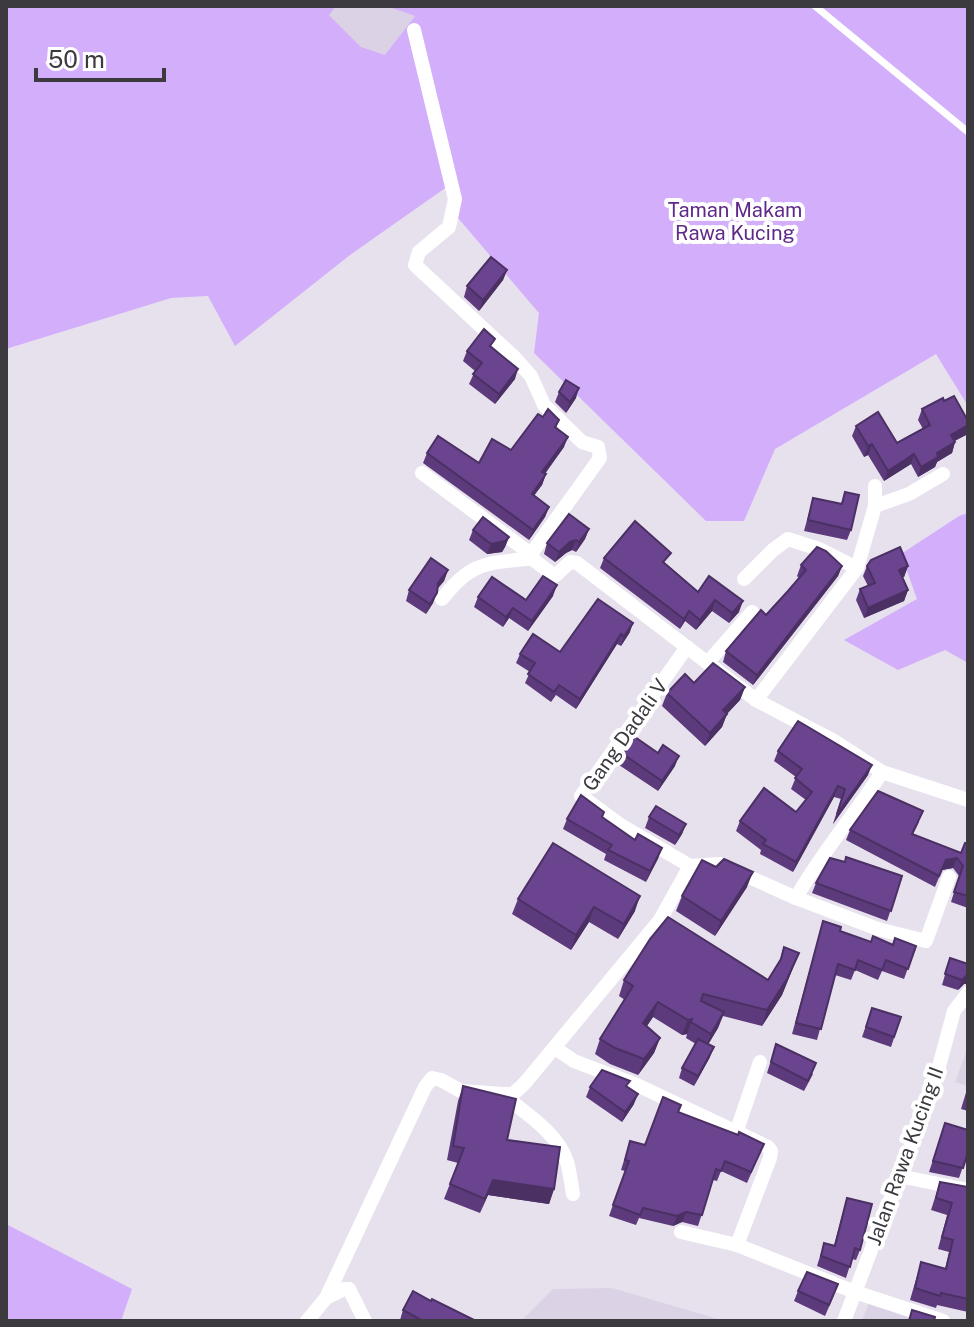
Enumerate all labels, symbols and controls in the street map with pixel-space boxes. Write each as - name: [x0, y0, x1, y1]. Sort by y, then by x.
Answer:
- scale bar: [36, 32, 164, 82]
- text: 50 m: [48, 45, 105, 73]
- park label: Taman Makam Rawa Kucing: [668, 198, 802, 245]
- street label: Gang Dadali V: [578, 674, 672, 796]
- street label: Jalan Rawa Kucing II: [862, 1063, 948, 1249]

